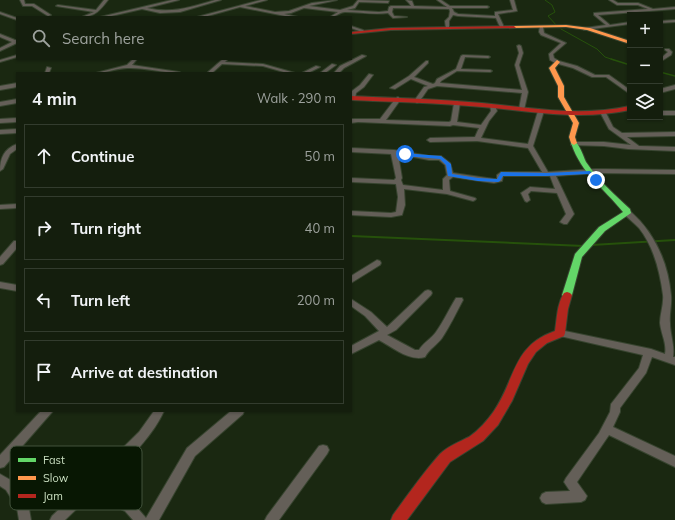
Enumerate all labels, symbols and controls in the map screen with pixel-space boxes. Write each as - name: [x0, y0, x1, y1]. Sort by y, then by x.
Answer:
- map controls: [627, 12, 663, 120]
- button: +: [627, 12, 663, 48]
- search box: [16, 16, 352, 60]
- icon: search: [30, 27, 52, 49]
- text: Search here: [62, 29, 144, 48]
- button: −: [627, 48, 663, 84]
- button: layers: [627, 84, 663, 120]
- text: 4 min: [32, 88, 77, 109]
- text: Walk · 290 m: [257, 90, 336, 106]
- icon: ahead: [33, 145, 55, 167]
- route start: [396, 145, 414, 163]
- text: Continue: [71, 147, 134, 166]
- text: 50 m: [305, 148, 335, 164]
- route end: [587, 171, 605, 189]
- icon: right: [33, 217, 55, 239]
- text: Turn right: [71, 219, 141, 238]
- text: 40 m: [305, 220, 335, 236]
- icon: left: [33, 289, 55, 311]
- text: Turn left: [71, 291, 130, 310]
- text: 200 m: [297, 292, 335, 308]
- icon: arrive: [33, 361, 55, 383]
- text: Arrive at destination: [71, 363, 218, 382]
- legend: [10, 446, 142, 510]
- text: Fast: [43, 453, 65, 467]
- text: Slow: [43, 471, 69, 485]
- text: Jam: [43, 489, 63, 503]

